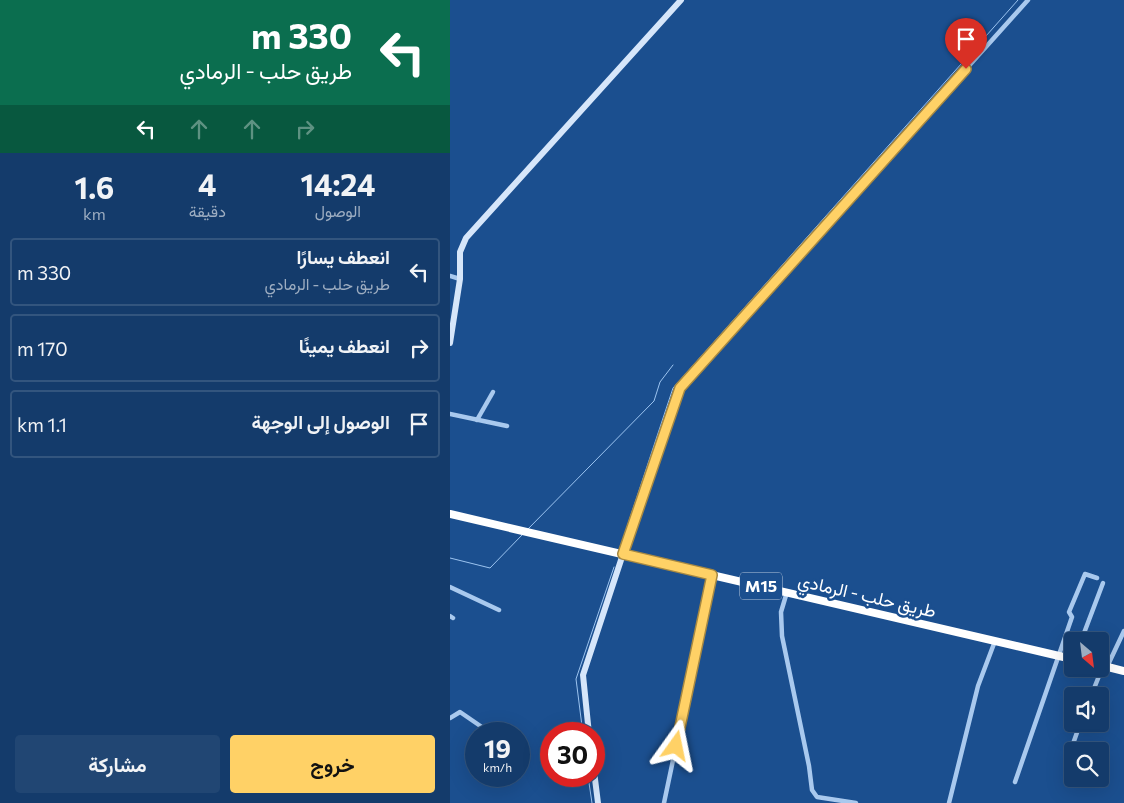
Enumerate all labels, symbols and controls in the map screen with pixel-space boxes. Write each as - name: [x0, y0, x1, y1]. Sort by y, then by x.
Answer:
- text: 330 m: [251, 13, 352, 56]
- pin: [945, 18, 987, 69]
- icon: left: [370, 20, 435, 85]
- icon: arrive: [952, 25, 980, 53]
- text: طريق حلب - الرمادي: [179, 57, 352, 84]
- icon: left: [132, 115, 160, 143]
- icon: ahead: [185, 115, 213, 143]
- icon: ahead: [238, 115, 266, 143]
- icon: right: [291, 115, 319, 143]
- text: 4: [198, 165, 217, 202]
- text: 14:24: [300, 165, 375, 202]
- text: 1.6: [75, 168, 114, 205]
- text: دقيقة: [189, 201, 226, 220]
- text: الوصول: [315, 201, 361, 220]
- text: km: [83, 204, 106, 223]
- text: انعطف يسارًا: [296, 245, 390, 268]
- icon: left: [405, 258, 433, 286]
- text: 330 m: [17, 261, 71, 284]
- text: طريق حلب - الرمادي: [265, 274, 390, 293]
- text: انعطف يمينًا: [299, 334, 390, 357]
- icon: right: [405, 334, 433, 362]
- text: 170 m: [17, 337, 68, 360]
- text: الوصول إلى الوجهة: [251, 410, 390, 433]
- icon: arrive: [405, 410, 433, 438]
- text: 1.1 km: [17, 413, 67, 436]
- street label: طريق حلب - الرمادي: [795, 568, 938, 626]
- road number: M15: [740, 572, 782, 600]
- north arrow: [1064, 632, 1109, 678]
- map controls: [1064, 632, 1109, 787]
- button: sound: [1064, 687, 1109, 732]
- position arrow: [649, 719, 701, 771]
- speed limit sign: 30: [540, 722, 605, 787]
- text: 19: [484, 733, 511, 763]
- button: مشاركة: [15, 735, 220, 793]
- button: خروج: [230, 735, 435, 793]
- button: search: [1064, 742, 1109, 787]
- text: km/h: [483, 760, 512, 774]

